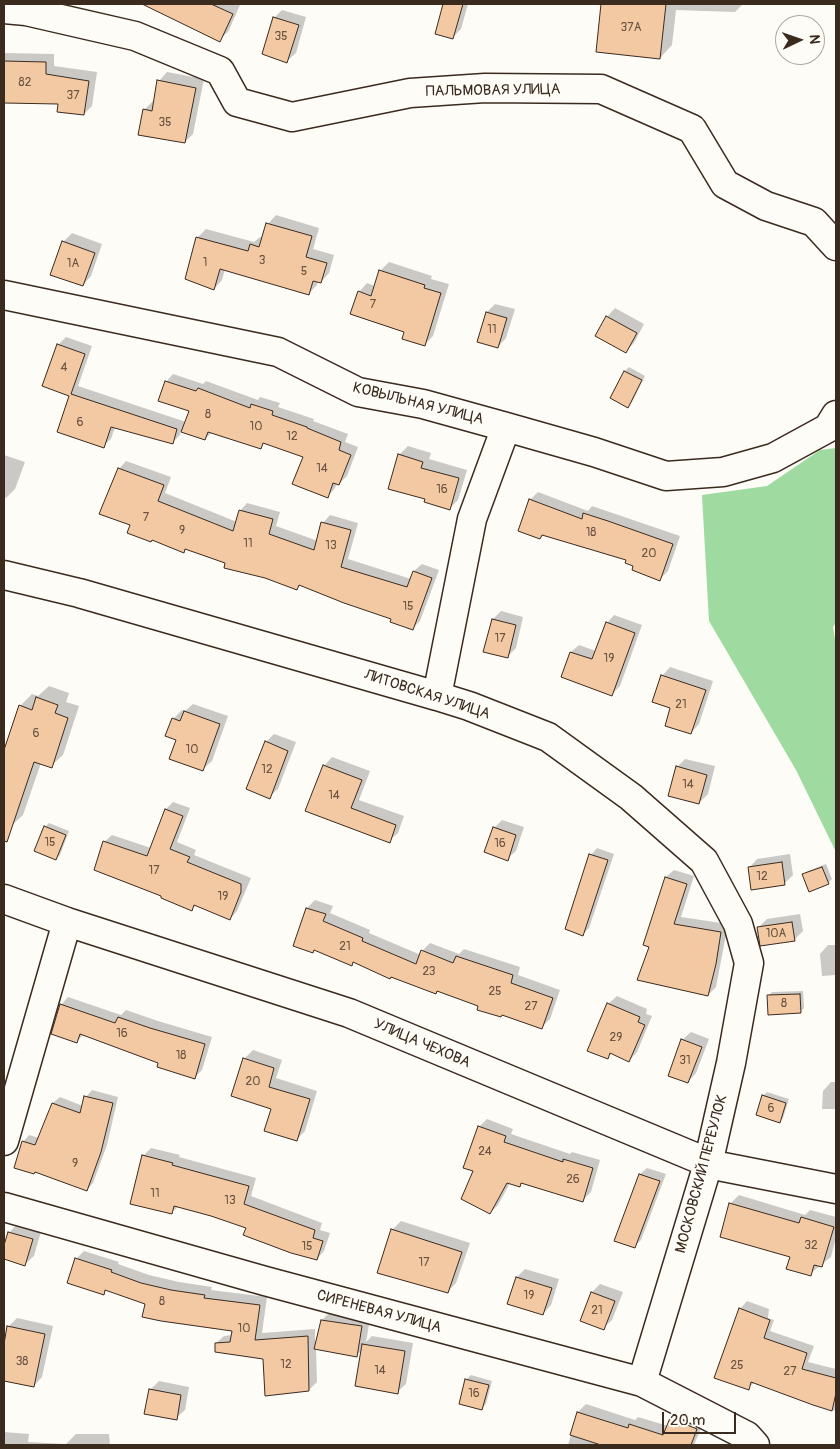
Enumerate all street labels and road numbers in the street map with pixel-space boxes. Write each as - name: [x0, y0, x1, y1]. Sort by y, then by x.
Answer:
- street label: ПАЛЬМОВАЯ УЛИЦА: [426, 81, 560, 101]
- street label: КОВЫЛЬНАЯ УЛИЦА: [351, 379, 485, 429]
- street label: ЛИТОВСКАЯ УЛИЦА: [362, 666, 492, 724]
- street label: УЛИЦА ЧЕХОВА: [371, 1016, 473, 1072]
- street label: МОСКОВСКИЙ ПЕРЕУЛОК: [672, 1093, 732, 1255]
- street label: СИРЕНЕВАЯ УЛИЦА: [315, 1287, 443, 1337]

